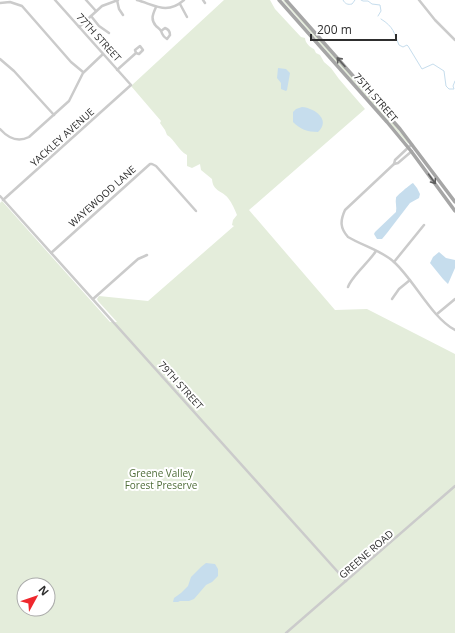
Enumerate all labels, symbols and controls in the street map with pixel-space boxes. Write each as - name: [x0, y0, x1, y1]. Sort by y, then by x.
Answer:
- street label: 77TH STREET: [73, 10, 125, 65]
- scale bar: [311, 16, 396, 42]
- text: 200 m: [317, 21, 352, 38]
- one-way arrow: [337, 56, 346, 67]
- street label: 75TH STREET: [351, 70, 402, 125]
- street label: YACKLEY AVENUE: [27, 105, 97, 169]
- street label: WAYEWOOD LANE: [65, 162, 139, 230]
- one-way arrow: [428, 173, 436, 184]
- street label: 79TH STREET: [155, 358, 207, 413]
- park label: Greene Valley Forest Preserve: [125, 466, 198, 492]
- street label: GREENE ROAD: [336, 526, 396, 582]
- north arrow: [16, 577, 56, 617]
- text: N: [35, 582, 53, 599]

